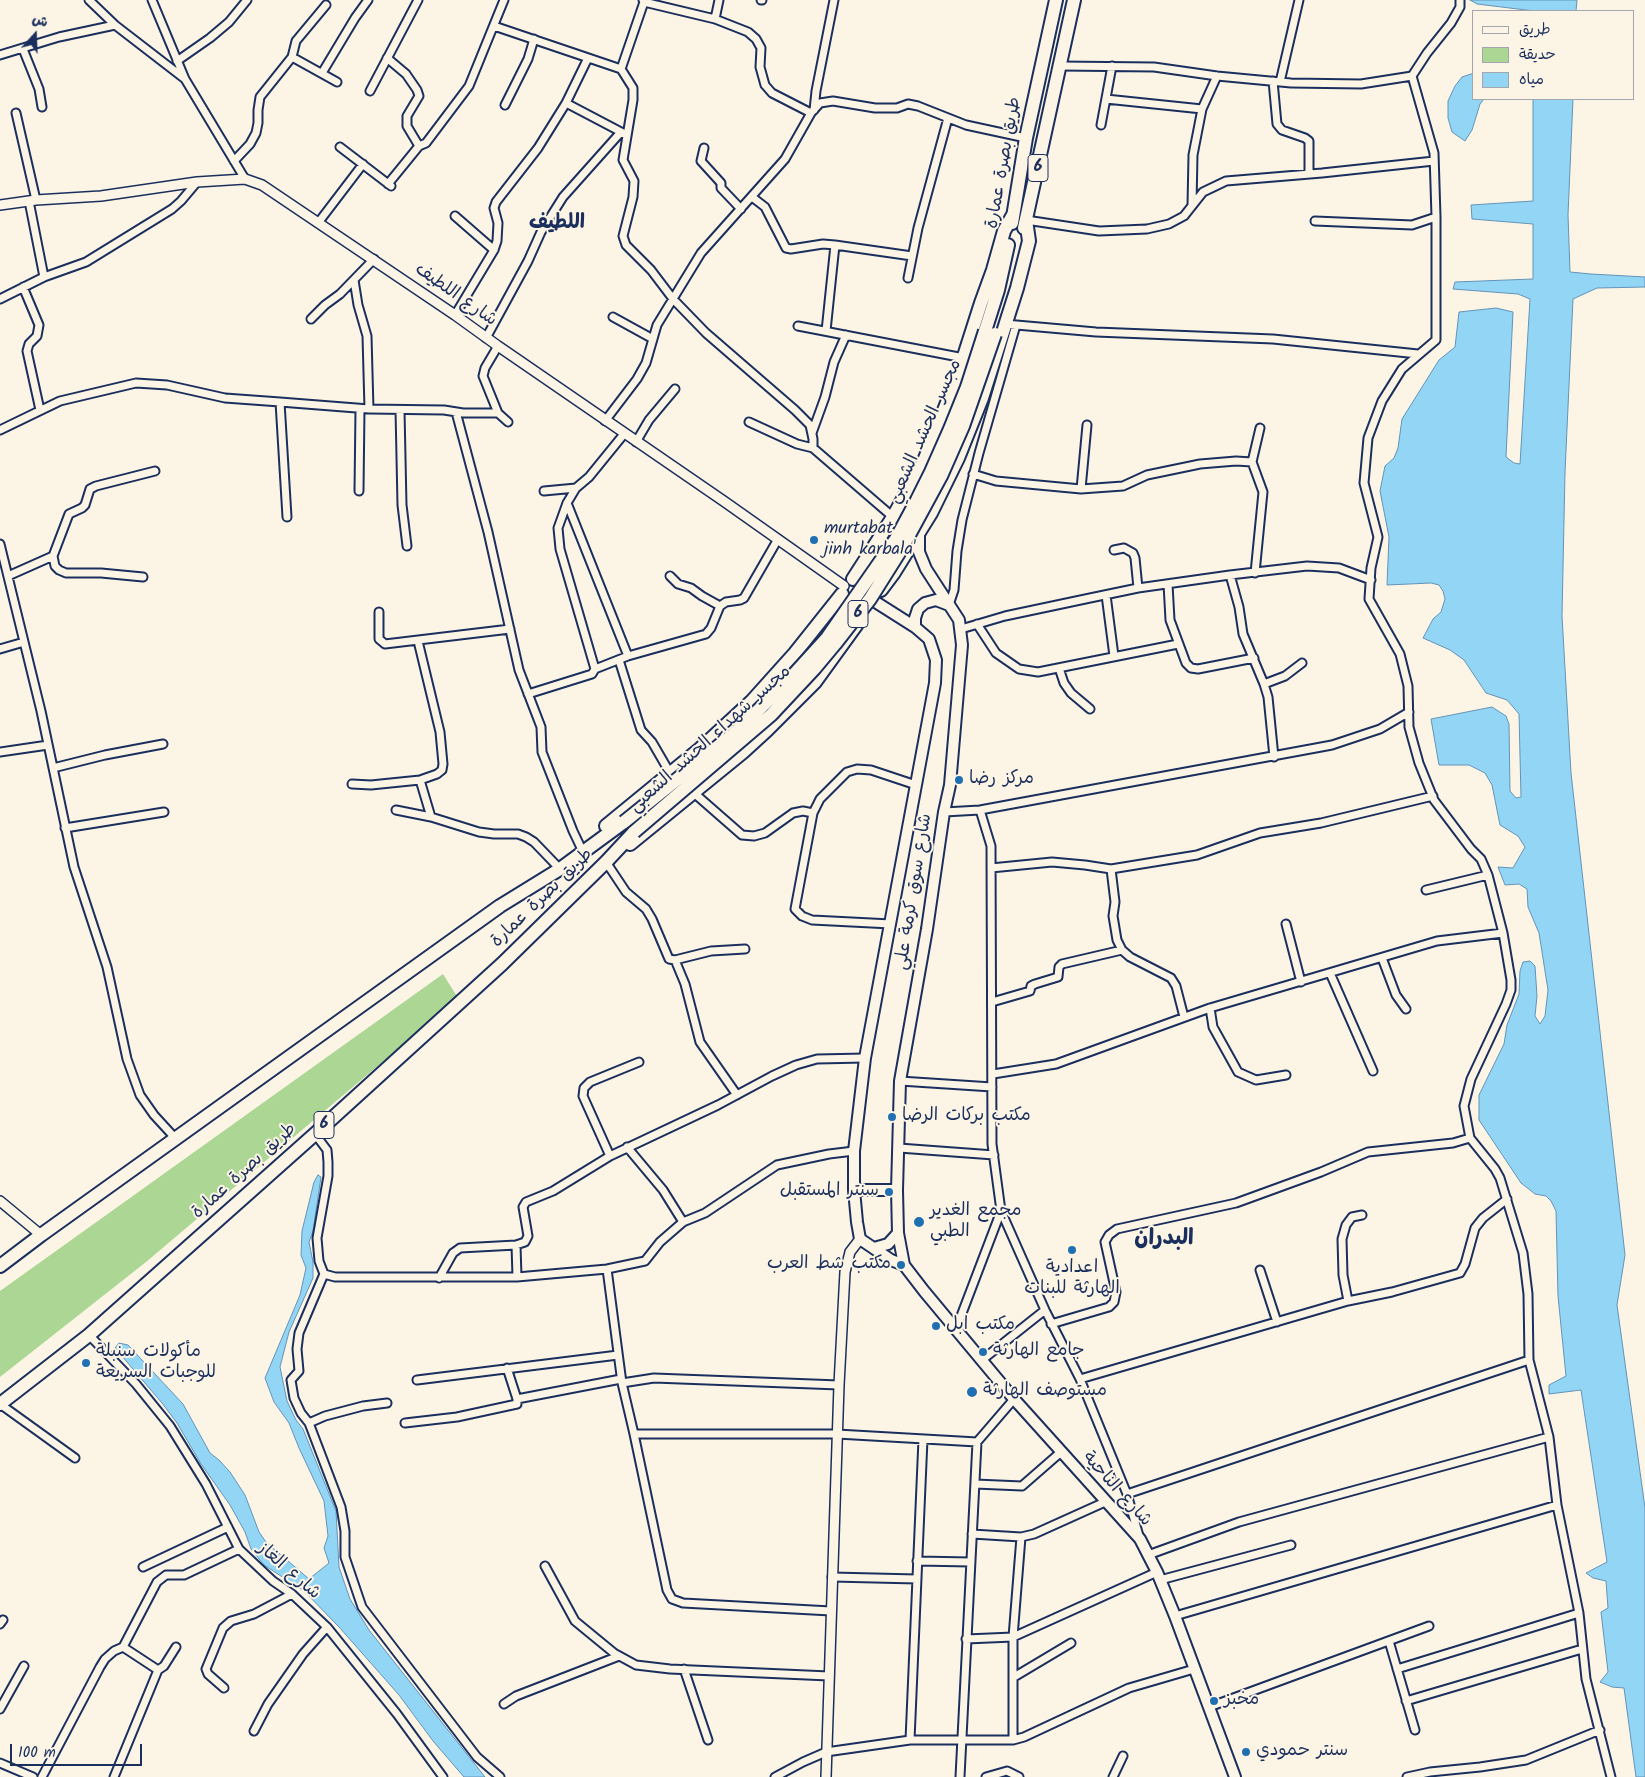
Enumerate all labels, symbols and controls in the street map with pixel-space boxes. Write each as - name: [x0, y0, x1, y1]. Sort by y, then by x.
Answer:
- text: ش: [29, 8, 51, 34]
- north arrow: [10, 10, 60, 60]
- legend: [1472, 10, 1635, 100]
- text: طريق: [1519, 18, 1551, 42]
- text: حديقة: [1519, 43, 1556, 67]
- text: مياه: [1519, 68, 1544, 92]
- street label: طريق بصرة عمارة: [983, 95, 1027, 231]
- road number: 6: [1028, 154, 1048, 182]
- district label: اللطيف: [529, 213, 585, 237]
- street label: شارع اللطيف: [410, 260, 500, 332]
- street label: مجسر الحشد الشعبي: [884, 357, 968, 507]
- place label: murtabat jinh karbala': [824, 519, 916, 562]
- marker: murtabat jinh karbala': [808, 534, 820, 546]
- road number: 6: [848, 600, 868, 628]
- street label: مجسر شهداء الحشد الشعبي: [626, 662, 796, 818]
- place label: مركز رضا: [969, 769, 1034, 791]
- marker: مركز رضا: [953, 774, 965, 786]
- street label: شارع سوق كرمة علي: [892, 812, 938, 972]
- street label: طريق بصرة عمارة: [488, 845, 598, 953]
- place label: مكتب بركات الرضا: [902, 1106, 1031, 1128]
- marker: مكتب بركات الرضا: [886, 1111, 898, 1123]
- road number: 6: [314, 1112, 334, 1138]
- street label: طريق بصرة عمارة: [188, 1119, 302, 1225]
- place label: سنتر المستقبل: [780, 1181, 879, 1203]
- marker: سنتر المستقبل: [883, 1186, 895, 1198]
- place label: مجمع الغدير الطبي: [930, 1201, 1021, 1244]
- marker: مجمع الغدير الطبي: [912, 1215, 926, 1229]
- district label: البدران: [1134, 1227, 1194, 1253]
- marker: اعدادية الهارثة للبنات: [1066, 1244, 1078, 1256]
- place label: مكتب شط العرب: [767, 1254, 891, 1276]
- place label: اعدادية الهارثة للبنات: [1024, 1258, 1120, 1300]
- marker: مكتب شط العرب: [895, 1259, 907, 1271]
- place label: مكتب ابل: [946, 1315, 1015, 1337]
- marker: مكتب ابل: [930, 1320, 942, 1332]
- place label: جامع الهارثة: [993, 1341, 1085, 1363]
- place label: مأكولات سنبلة للوجبات السريعة: [96, 1342, 216, 1385]
- marker: جامع الهارثة: [977, 1346, 989, 1358]
- marker: مأكولات سنبلة للوجبات السريعة: [80, 1357, 92, 1369]
- place label: مستوصف الهارثة: [983, 1381, 1107, 1403]
- marker: مستوصف الهارثة: [965, 1385, 979, 1399]
- street label: شارع الناحية: [1077, 1448, 1155, 1532]
- street label: شارع الغاز: [252, 1539, 324, 1605]
- place label: مخبز: [1224, 1690, 1259, 1712]
- marker: مخبز: [1208, 1695, 1220, 1707]
- scale bar: [12, 1734, 145, 1766]
- text: 100 m: [18, 1741, 56, 1765]
- place label: سنتر حمودي: [1256, 1741, 1348, 1763]
- marker: سنتر حمودي: [1240, 1746, 1252, 1758]

